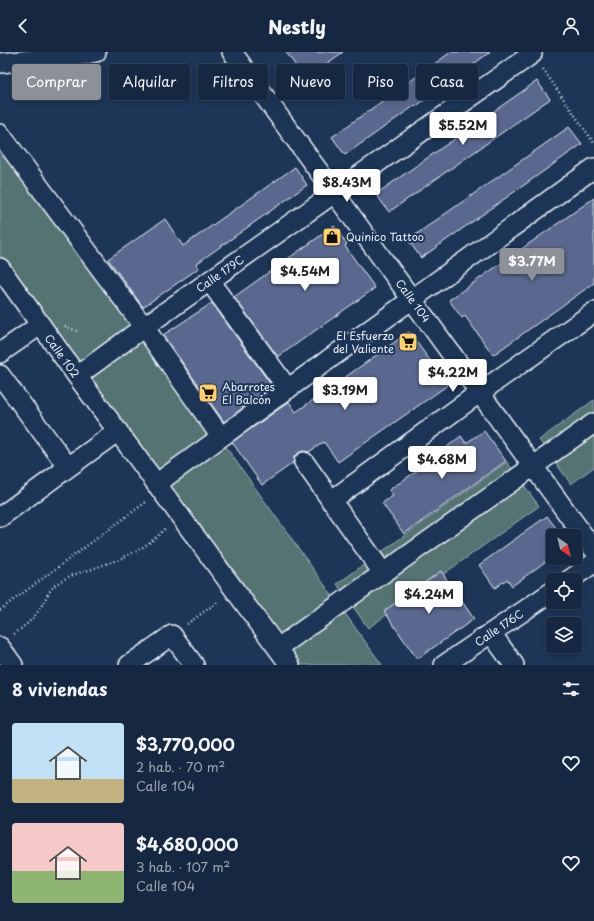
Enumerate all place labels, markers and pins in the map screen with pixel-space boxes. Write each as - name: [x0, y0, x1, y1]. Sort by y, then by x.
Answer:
- pin: $5.52M: [430, 112, 496, 146]
- pin: $8.43M: [314, 169, 380, 203]
- shop icon: Quinico Tattoo: [321, 226, 343, 248]
- place label: Quinico Tattoo: [346, 228, 424, 245]
- pin: $3.77M: [499, 248, 565, 282]
- pin: $4.54M: [272, 258, 338, 292]
- place label: El Esfuerzo del Valiente: [333, 327, 394, 357]
- supermarket icon: El Esfuerzo del Valiente: [397, 331, 419, 353]
- pin: $4.22M: [420, 359, 486, 393]
- pin: $3.19M: [312, 377, 378, 411]
- place label: Abarrotes El Balcón: [222, 378, 275, 408]
- supermarket icon: Abarrotes El Balcón: [197, 382, 219, 404]
- pin: $4.68M: [409, 446, 475, 480]
- pin: $4.24M: [396, 581, 462, 615]

